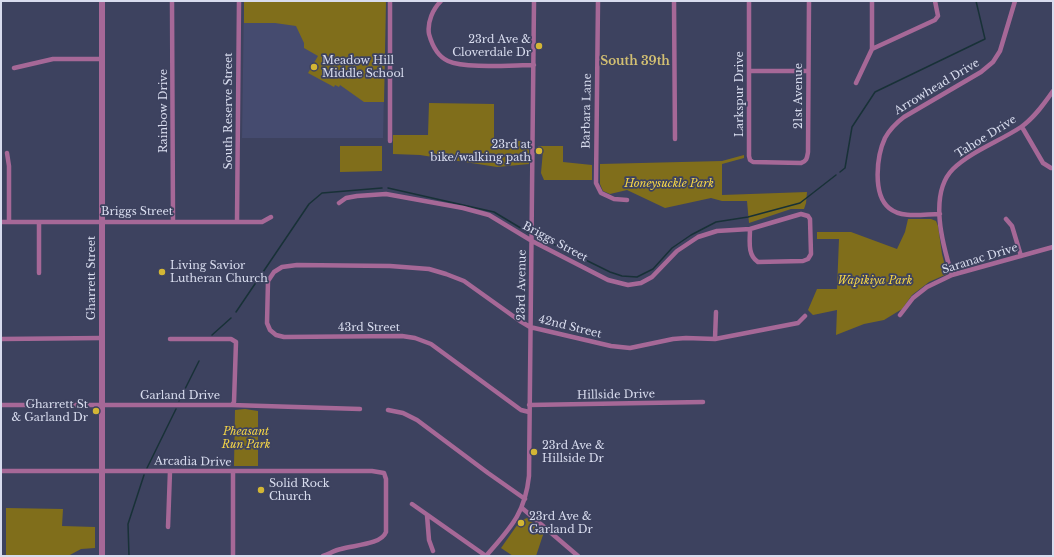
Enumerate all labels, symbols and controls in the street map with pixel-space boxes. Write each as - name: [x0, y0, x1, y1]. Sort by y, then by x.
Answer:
- place label: 23rd Ave & Cloverdale Dr: [452, 33, 531, 59]
- marker: 23rd Ave & Cloverdale Dr: [534, 41, 544, 51]
- street label: Larkspur Drive: [733, 51, 747, 137]
- street label: South Reserve Street: [222, 53, 236, 169]
- place label: Meadow Hill Middle School: [322, 54, 404, 80]
- district label: South 39th: [600, 55, 670, 69]
- street label: Arrowhead Drive: [892, 56, 982, 118]
- marker: Meadow Hill Middle School: [309, 62, 319, 72]
- street label: 21st Avenue: [792, 63, 806, 129]
- street label: Rainbow Drive: [157, 69, 171, 153]
- street label: Barbara Lane: [580, 73, 594, 149]
- street label: Tahoe Drive: [953, 113, 1019, 161]
- place label: 23rd at bike/walking path: [430, 138, 531, 164]
- marker: 23rd at bike/walking path: [534, 146, 544, 156]
- park label: Honeysuckle Park: [624, 177, 714, 191]
- street label: Briggs Street: [101, 205, 173, 219]
- street label: Briggs Street: [520, 219, 590, 265]
- street label: Gharrett Street: [85, 236, 99, 320]
- street label: Saranac Drive: [940, 241, 1020, 277]
- street label: 23rd Avenue: [515, 249, 529, 321]
- place label: Living Savior Lutheran Church: [170, 259, 268, 285]
- marker: Living Savior Lutheran Church: [157, 267, 167, 277]
- park label: Wapikiya Park: [838, 274, 912, 288]
- street label: 42nd Street: [537, 313, 603, 341]
- street label: 43rd Street: [338, 321, 400, 335]
- street label: Hillside Drive: [577, 388, 655, 402]
- street label: Garland Drive: [140, 389, 220, 403]
- place label: Gharrett St & Garland Dr: [11, 398, 88, 424]
- marker: Gharrett St & Garland Dr: [91, 406, 101, 416]
- park label: Pheasant Run Park: [222, 425, 270, 451]
- place label: 23rd Ave & Hillside Dr: [542, 439, 605, 465]
- marker: 23rd Ave & Hillside Dr: [529, 447, 539, 457]
- street label: Arcadia Drive: [154, 455, 232, 469]
- place label: Solid Rock Church: [269, 477, 330, 503]
- marker: Solid Rock Church: [256, 485, 266, 495]
- place label: 23rd Ave & Garland Dr: [529, 510, 593, 536]
- marker: 23rd Ave & Garland Dr: [516, 518, 526, 528]

